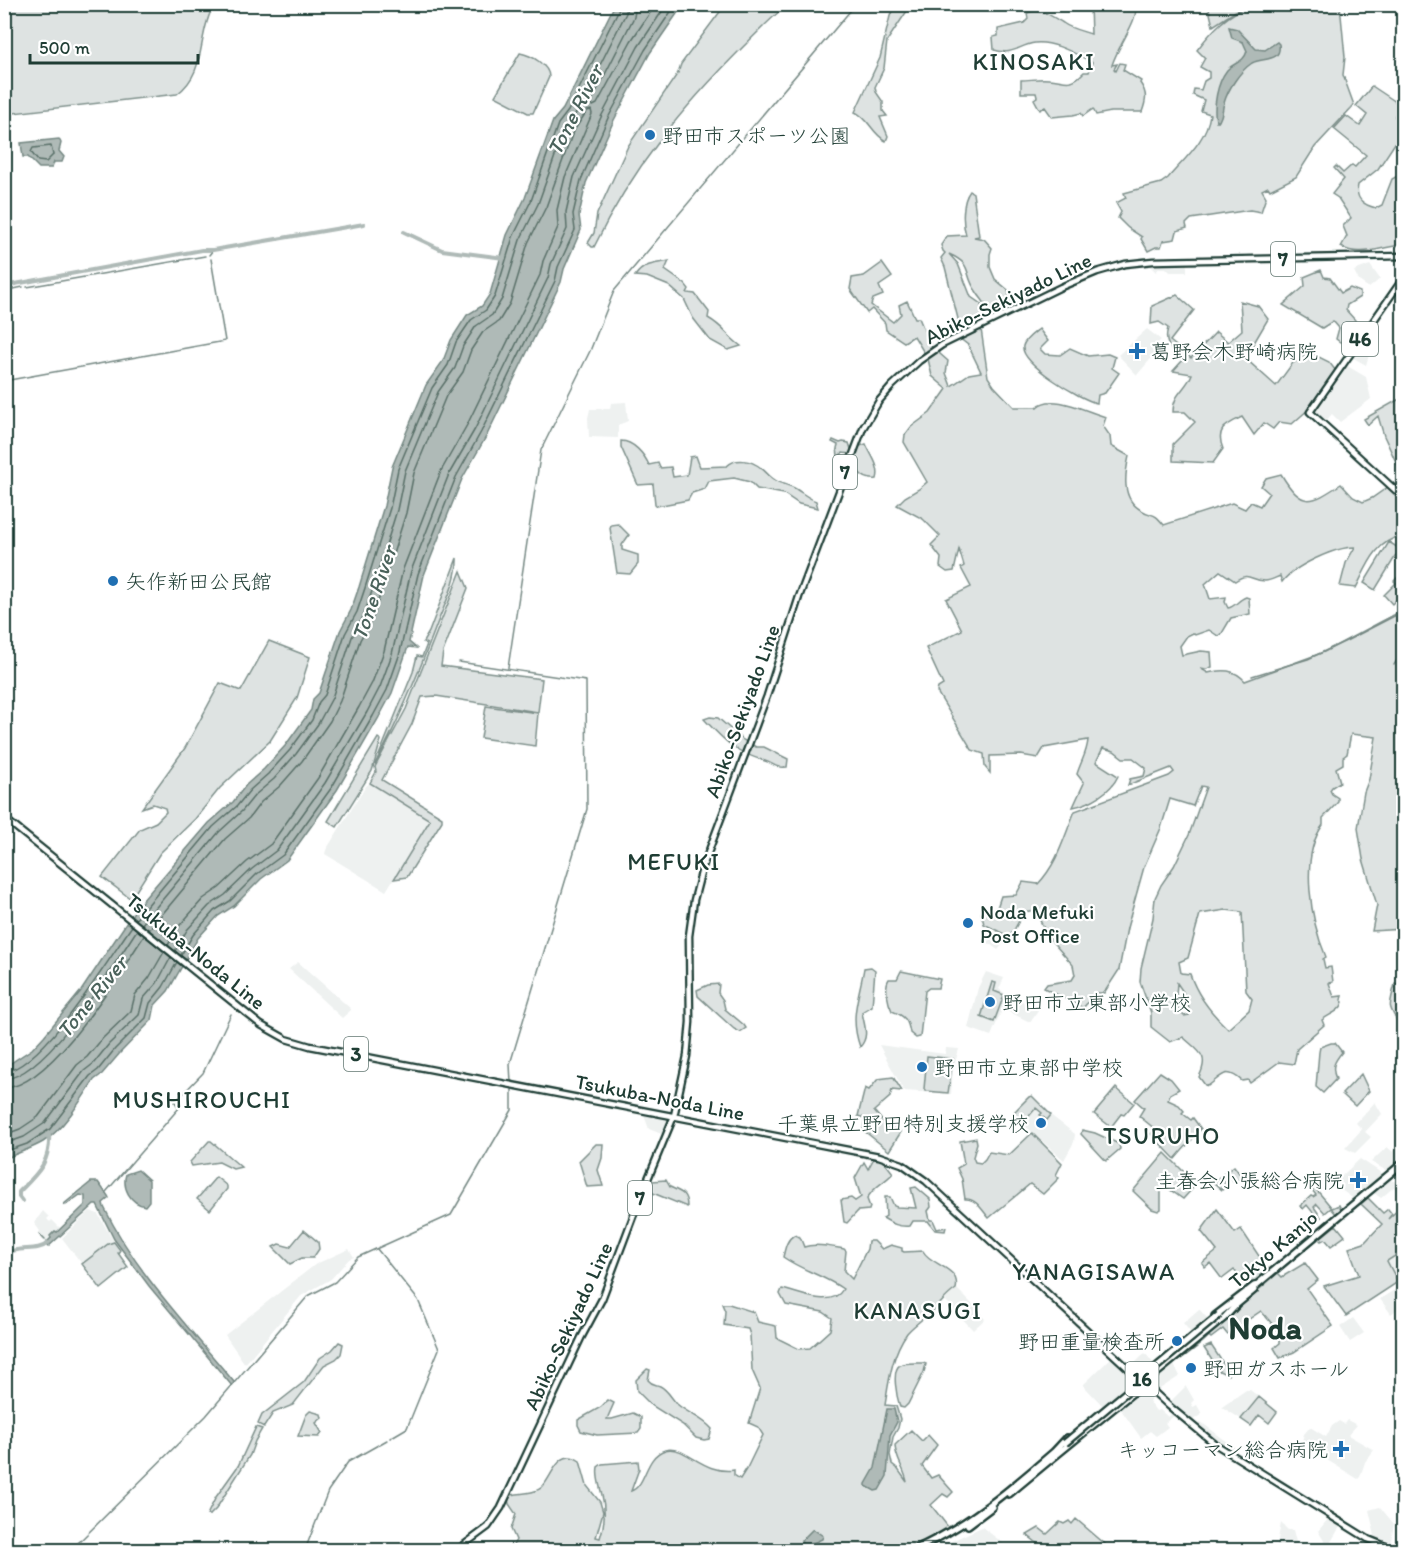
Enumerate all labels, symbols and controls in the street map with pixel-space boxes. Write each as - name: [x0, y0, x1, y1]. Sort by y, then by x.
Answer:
- scale bar: [30, 27, 198, 65]
- text: 500 m: [39, 37, 90, 59]
- district label: KINOSAKI: [972, 47, 1096, 76]
- water label: Tone River: [541, 58, 610, 160]
- place label: 野田市スポーツ公園: [662, 123, 851, 148]
- marker: 野田市スポーツ公園: [643, 128, 657, 142]
- road number: 7: [1271, 242, 1295, 276]
- street label: Abiko-Sekiyado Line: [921, 247, 1095, 349]
- road number: 46: [1342, 322, 1378, 356]
- place label: 葛野会木野崎病院: [1150, 339, 1318, 364]
- marker: 葛野会木野崎病院: [1128, 342, 1146, 360]
- road number: 7: [833, 455, 857, 489]
- water label: Tone River: [345, 540, 403, 644]
- place label: 矢作新田公民館: [125, 569, 272, 594]
- marker: 矢作新田公民館: [106, 574, 120, 588]
- street label: Abiko-Sekiyado Line: [699, 621, 785, 801]
- district label: MEFUKI: [627, 847, 721, 876]
- street label: Tsukuba-Noda Line: [121, 887, 271, 1015]
- place label: Noda Mefuki Post Office: [980, 899, 1094, 948]
- marker: Noda Mefuki Post Office: [961, 916, 975, 930]
- water label: Tone River: [51, 949, 135, 1044]
- place label: 野田市立東部小学校: [1002, 990, 1191, 1015]
- marker: 野田市立東部小学校: [983, 995, 997, 1009]
- road number: 3: [344, 1037, 368, 1071]
- place label: 野田市立東部中学校: [934, 1055, 1123, 1080]
- marker: 野田市立東部中学校: [915, 1060, 929, 1074]
- street label: Tsukuba-Noda Line: [573, 1068, 747, 1126]
- district label: MUSHIROUCHI: [112, 1085, 292, 1114]
- place label: 千葉県立野田特別支援学校: [777, 1111, 1029, 1136]
- marker: 千葉県立野田特別支援学校: [1034, 1116, 1048, 1130]
- district label: TSURUHO: [1103, 1121, 1221, 1150]
- place label: 圭春会小張総合病院: [1155, 1168, 1344, 1193]
- marker: 圭春会小張総合病院: [1349, 1171, 1367, 1189]
- road number: 7: [628, 1181, 652, 1215]
- street label: Tokyo Kanjo: [1223, 1205, 1323, 1293]
- street label: Abiko-Sekiyado Line: [518, 1238, 618, 1414]
- district label: YANAGISAWA: [1012, 1257, 1176, 1286]
- district label: KANASUGI: [853, 1296, 983, 1325]
- district label: Noda: [1228, 1308, 1303, 1347]
- place label: 野田重量検査所: [1018, 1329, 1165, 1354]
- marker: 野田重量検査所: [1170, 1334, 1184, 1348]
- place label: 野田ガスホール: [1203, 1356, 1349, 1381]
- marker: 野田ガスホール: [1184, 1361, 1198, 1375]
- road number: 16: [1126, 1362, 1158, 1396]
- place label: キッコーマン総合病院: [1118, 1437, 1328, 1462]
- marker: キッコーマン総合病院: [1332, 1440, 1350, 1458]

